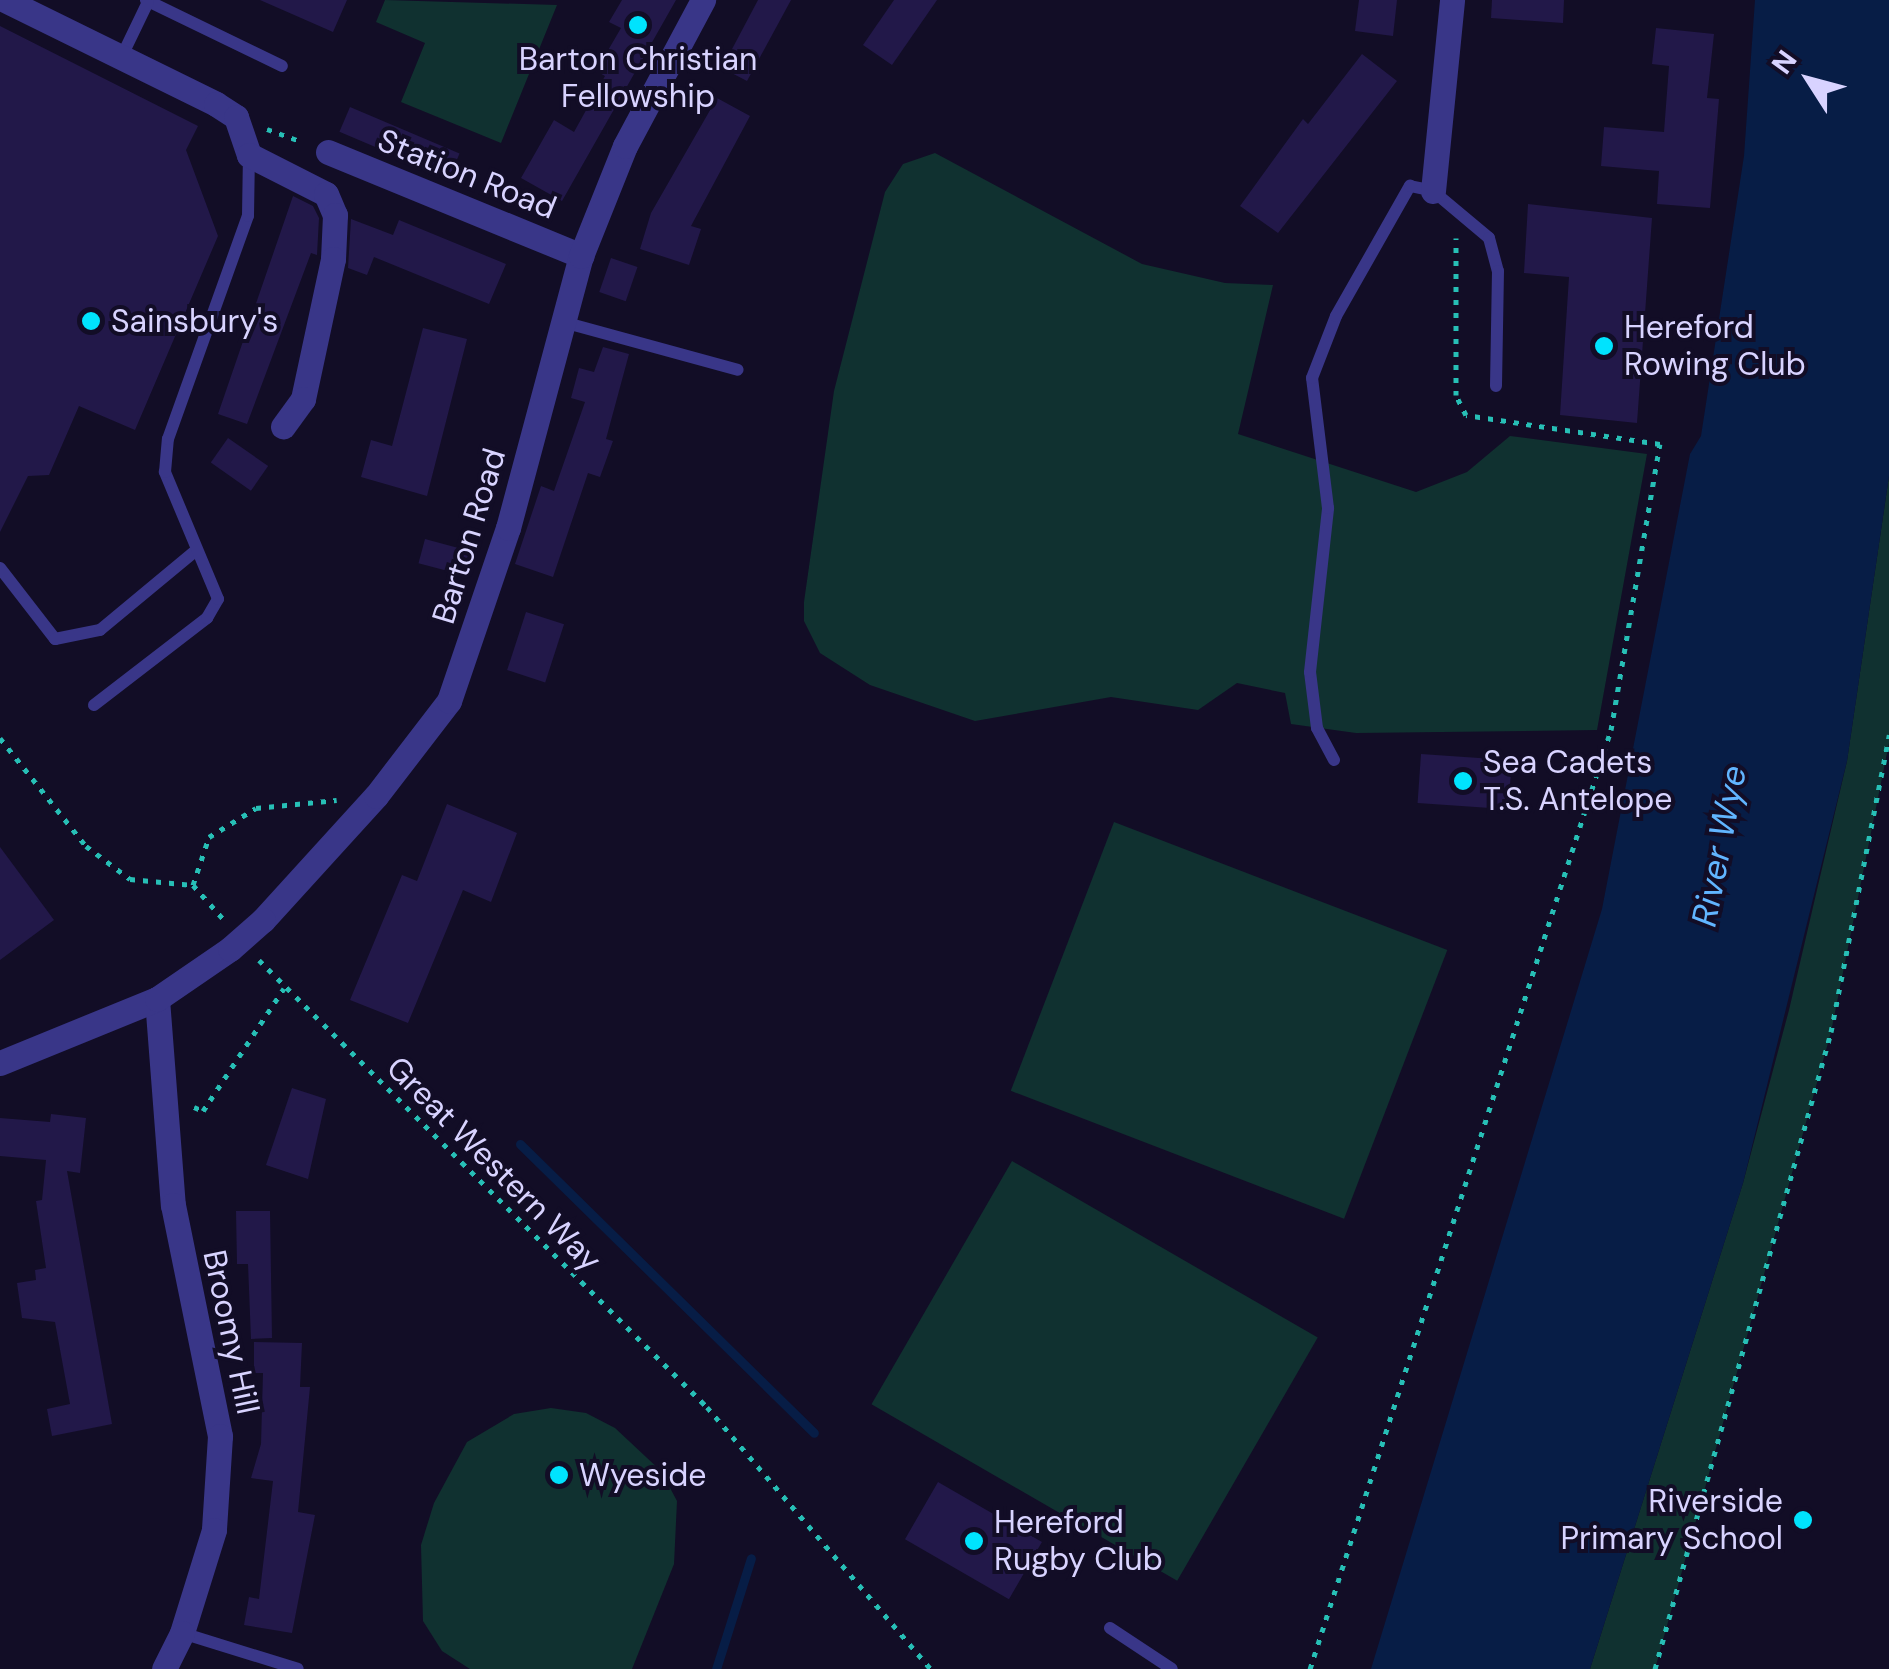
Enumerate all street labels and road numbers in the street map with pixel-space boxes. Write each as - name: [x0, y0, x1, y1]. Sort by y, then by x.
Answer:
- street label: Station Road: [372, 121, 562, 227]
- street label: Barton Road: [424, 444, 514, 628]
- street label: Great Western Way: [379, 1049, 609, 1279]
- street label: Broomy Hill: [195, 1247, 267, 1417]

